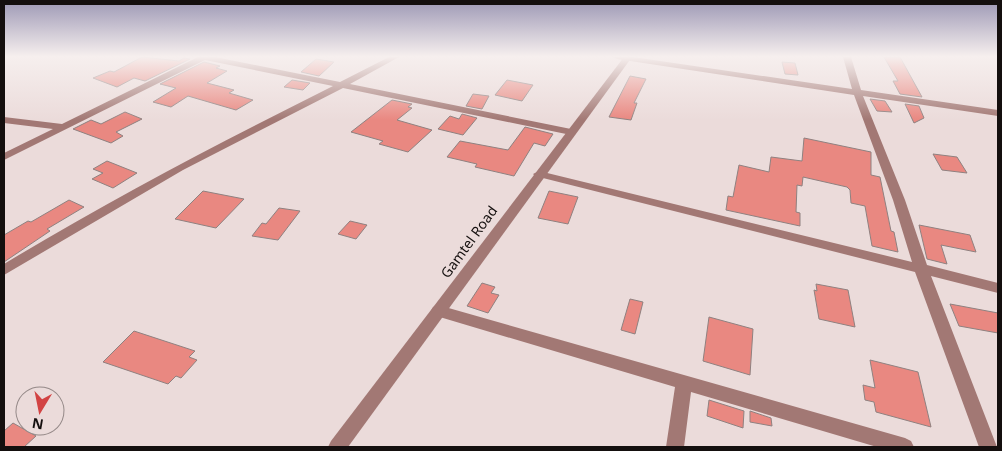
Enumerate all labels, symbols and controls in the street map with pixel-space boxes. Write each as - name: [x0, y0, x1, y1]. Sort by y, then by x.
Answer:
- street label: Gamtel Road: [436, 202, 501, 282]
- north arrow: [15, 386, 65, 436]
- text: N: [30, 414, 45, 435]

